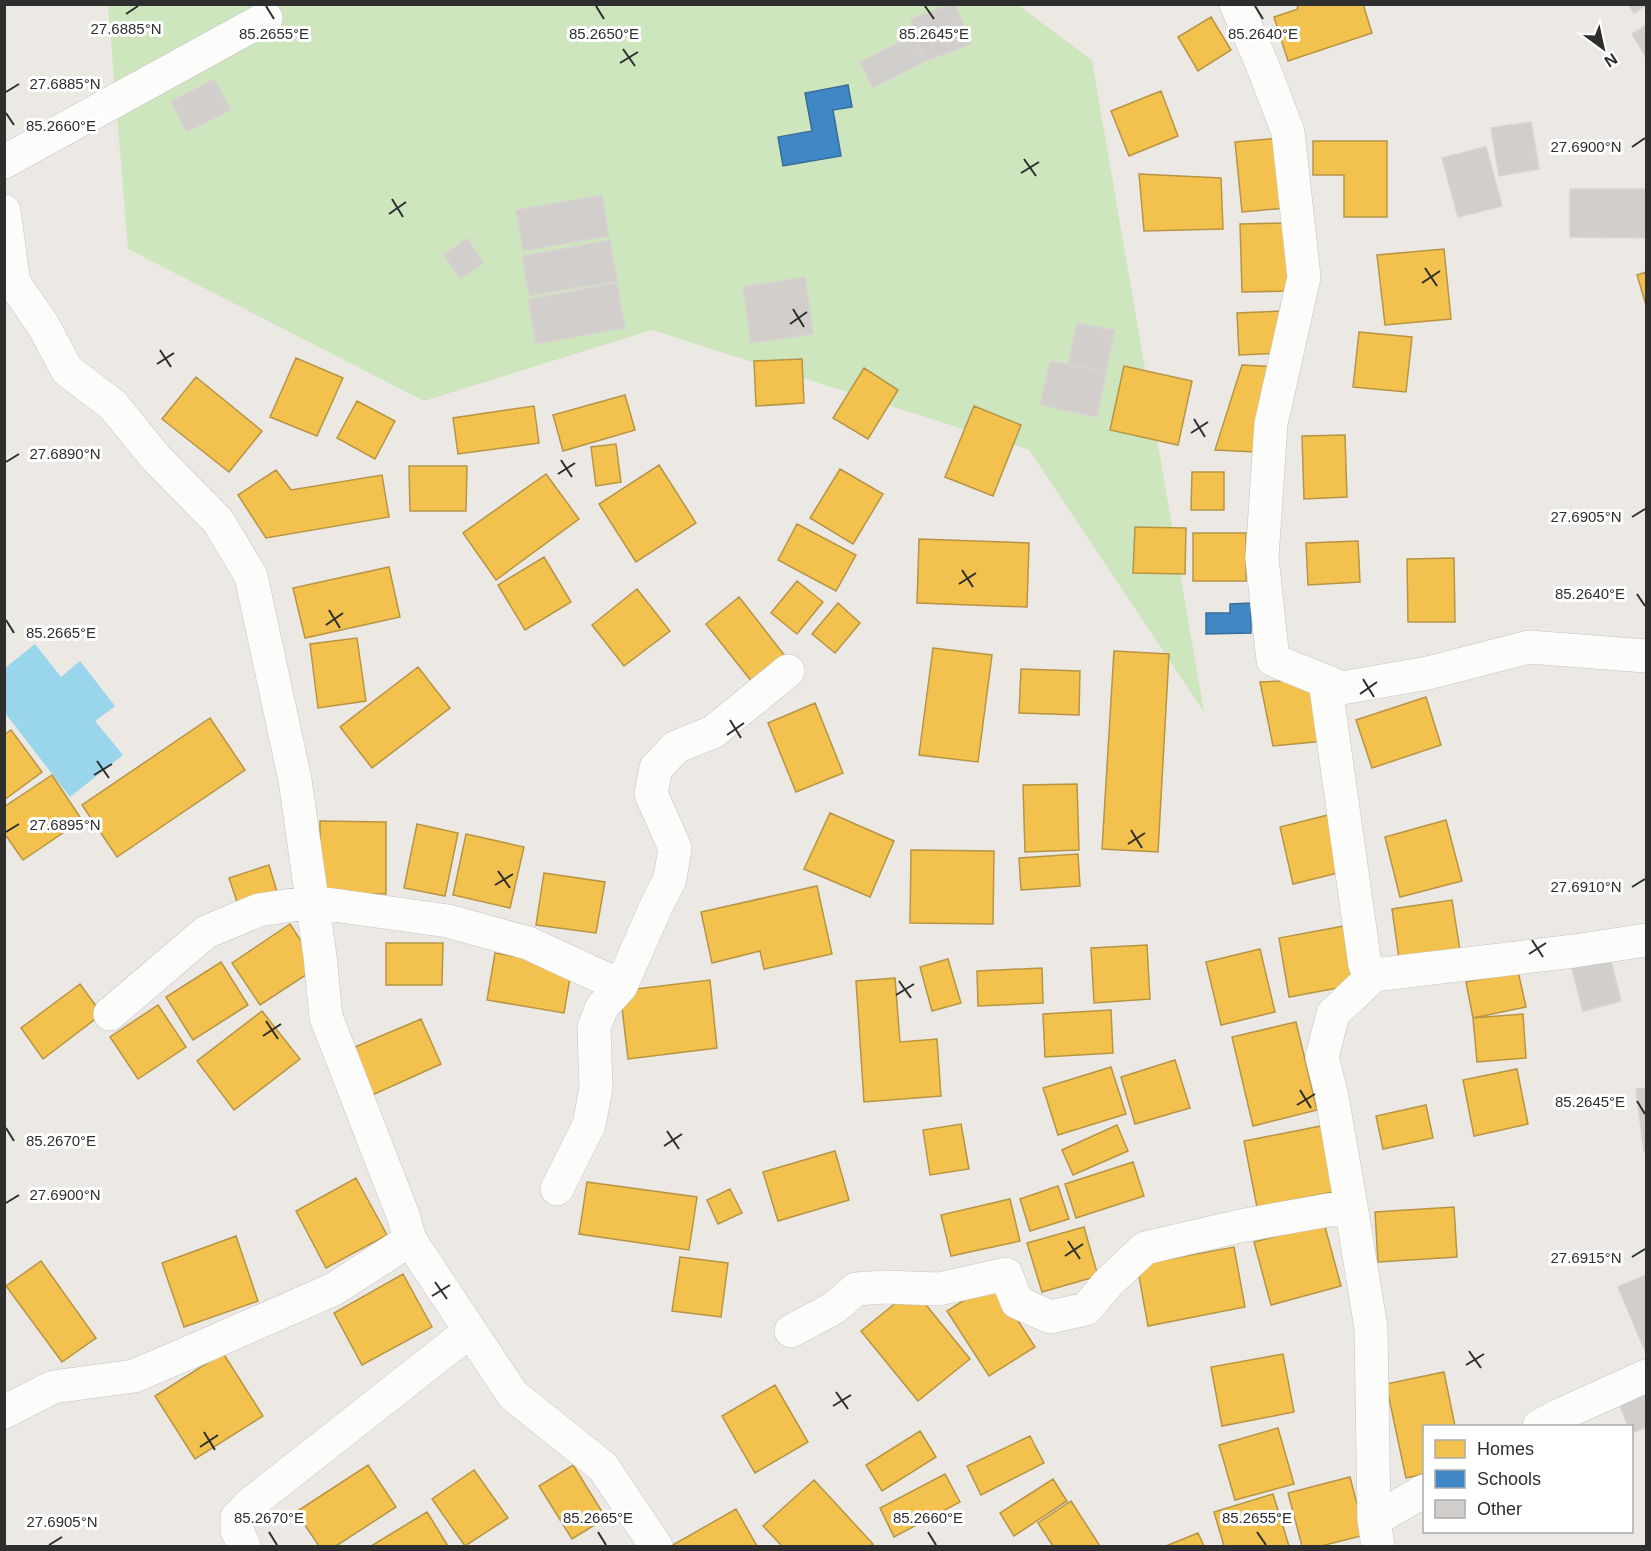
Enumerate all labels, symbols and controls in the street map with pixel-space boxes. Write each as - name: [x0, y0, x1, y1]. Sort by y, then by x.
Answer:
- north arrow: [1573, 18, 1633, 78]
- text: 27.6885°N: [90, 20, 162, 37]
- text: 85.2655°E: [239, 25, 309, 42]
- text: 85.2650°E: [569, 25, 639, 42]
- text: 85.2645°E: [899, 25, 969, 42]
- text: 85.2640°E: [1228, 25, 1298, 42]
- text: N: [1601, 50, 1620, 70]
- text: 27.6885°N: [29, 75, 101, 92]
- text: 85.2660°E: [26, 117, 96, 134]
- text: 27.6900°N: [1550, 138, 1622, 155]
- text: 27.6890°N: [29, 445, 101, 462]
- text: 27.6905°N: [1550, 508, 1622, 525]
- text: 85.2640°E: [1555, 585, 1625, 602]
- text: 85.2665°E: [26, 624, 96, 641]
- text: 27.6895°N: [29, 816, 101, 833]
- text: 27.6910°N: [1550, 878, 1622, 895]
- text: 85.2645°E: [1555, 1093, 1625, 1110]
- text: 85.2670°E: [26, 1132, 96, 1149]
- text: 27.6900°N: [29, 1186, 101, 1203]
- text: 27.6915°N: [1550, 1249, 1622, 1266]
- legend: [1423, 1425, 1633, 1533]
- text: Homes: [1477, 1439, 1534, 1459]
- text: Schools: [1477, 1469, 1541, 1489]
- text: Other: [1477, 1499, 1522, 1519]
- text: 85.2670°E: [234, 1509, 304, 1526]
- text: 85.2665°E: [563, 1509, 633, 1526]
- text: 85.2660°E: [893, 1509, 963, 1526]
- text: 85.2655°E: [1222, 1509, 1292, 1526]
- text: 27.6905°N: [26, 1513, 98, 1530]

